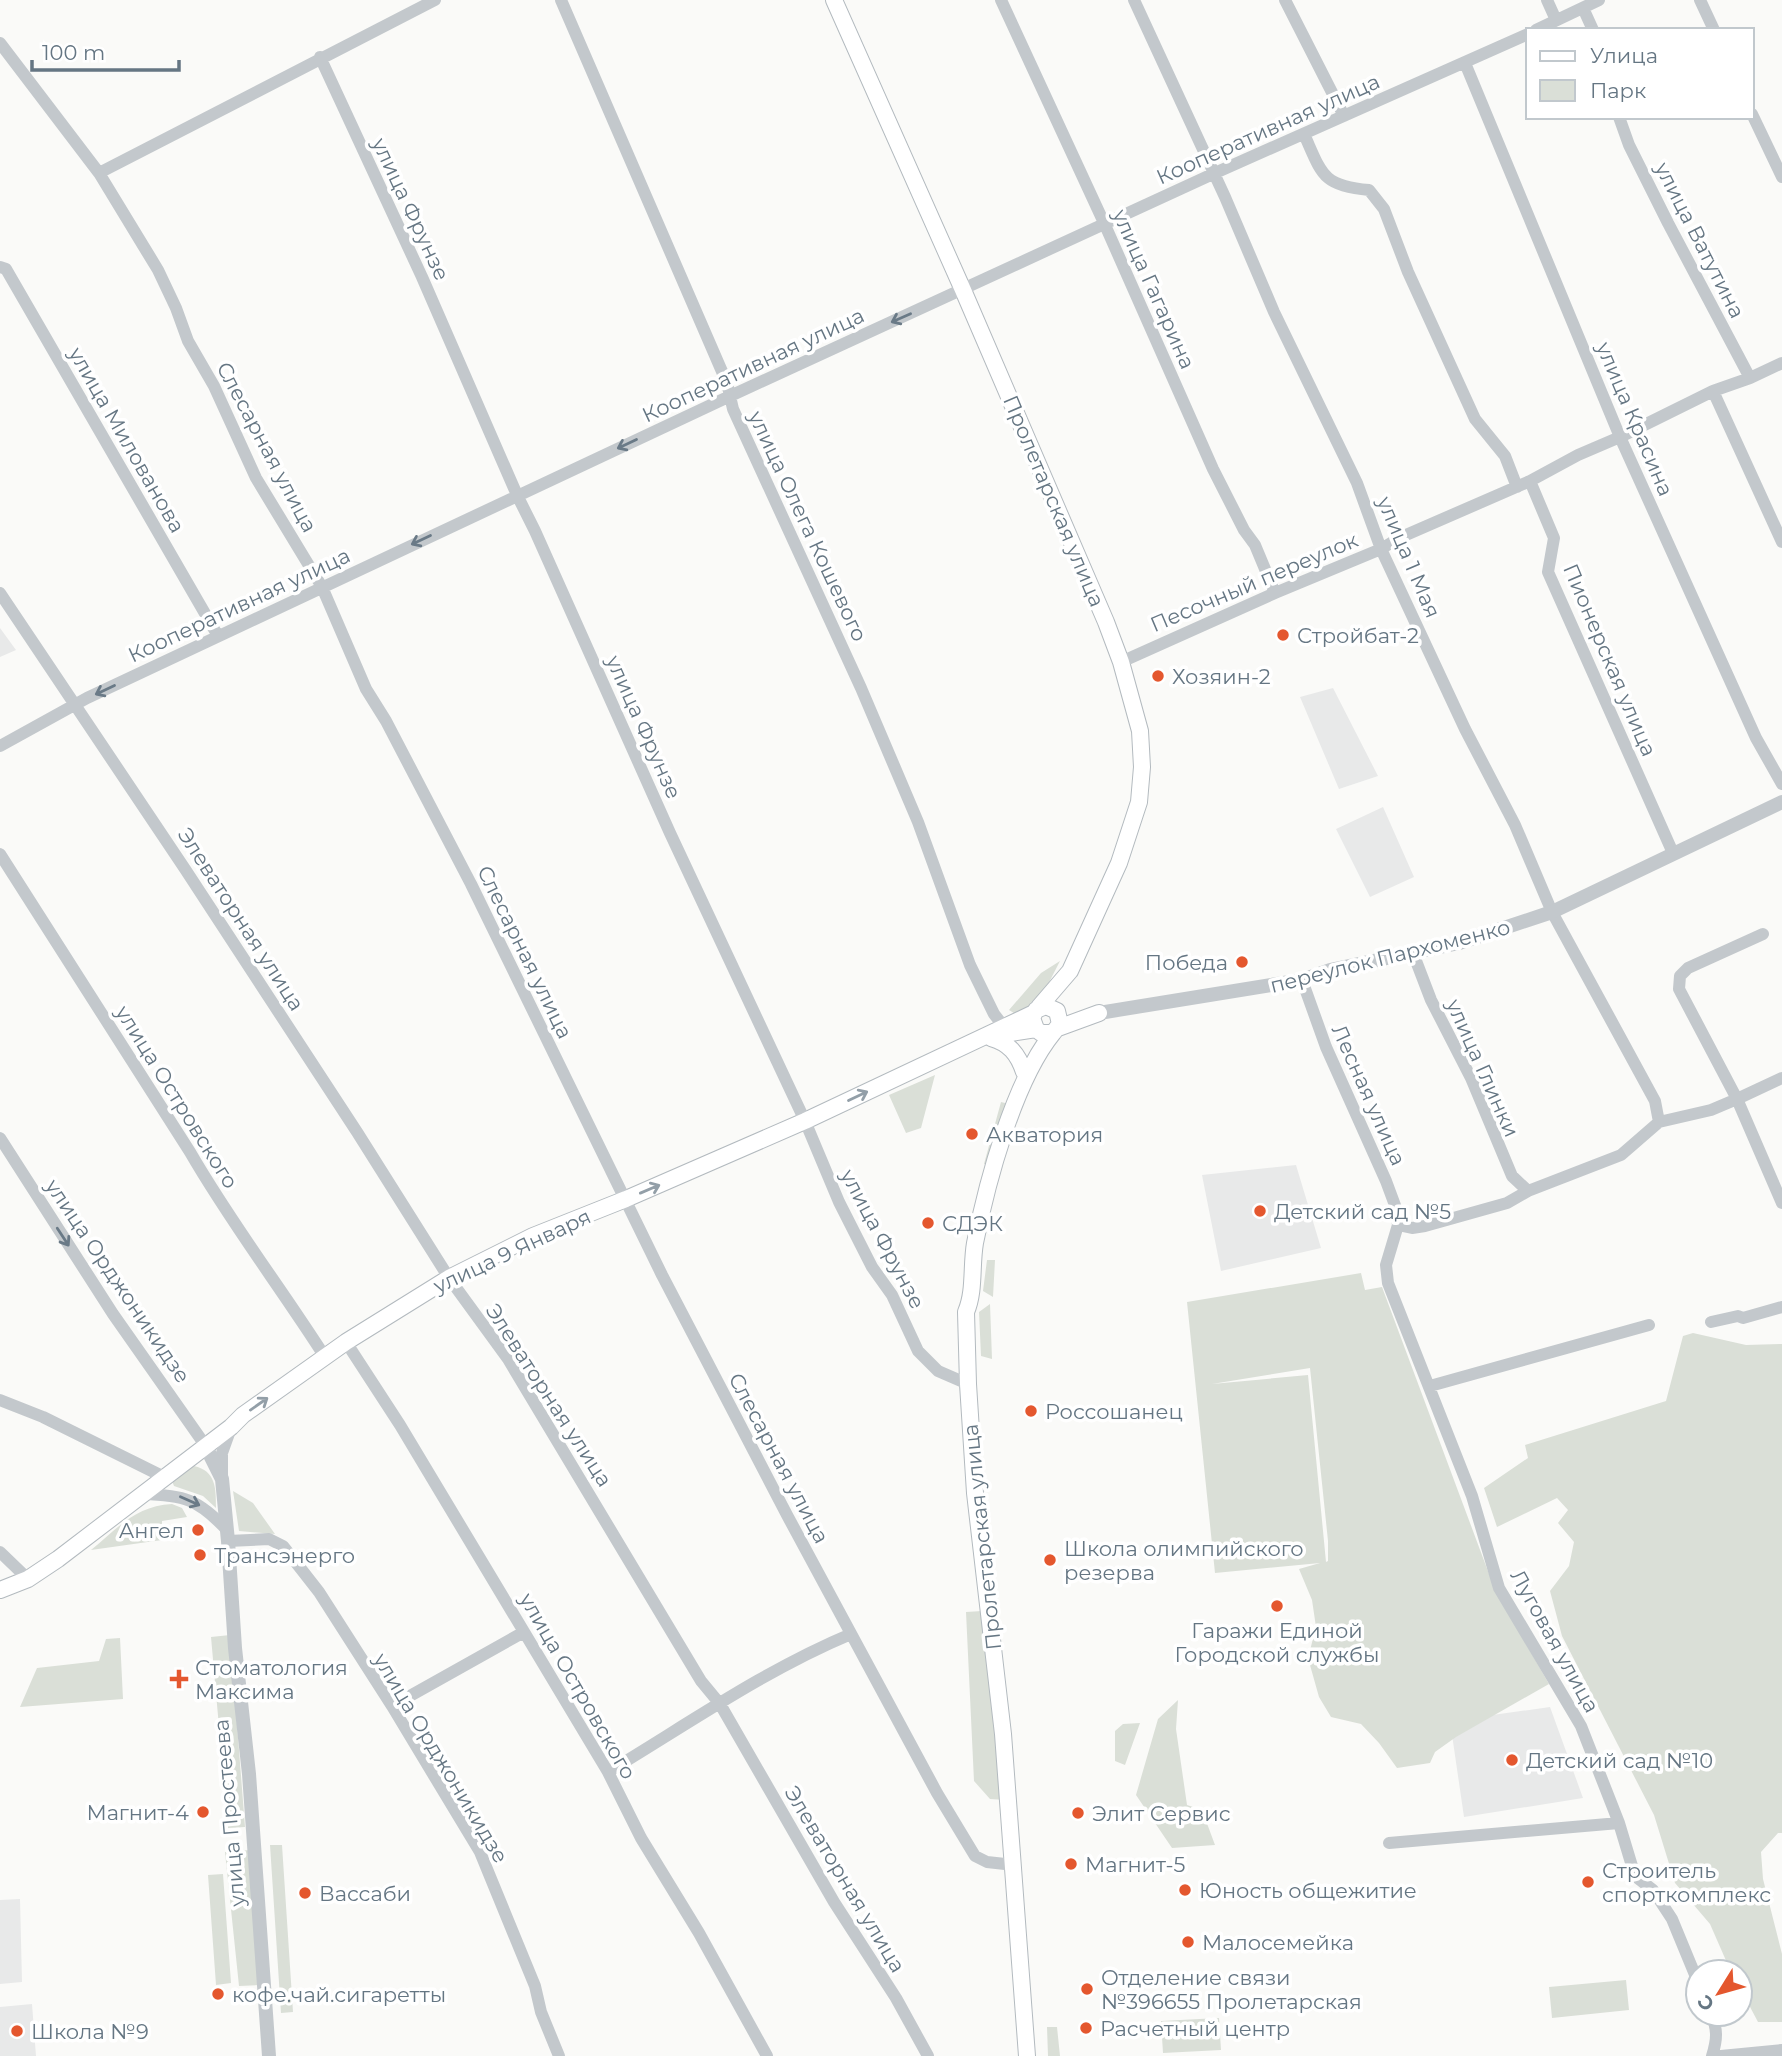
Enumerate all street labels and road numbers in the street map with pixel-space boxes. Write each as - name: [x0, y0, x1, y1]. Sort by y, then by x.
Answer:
- street label: Кооперативная улица: [1152, 68, 1384, 190]
- street label: улица Фрунзе: [367, 133, 455, 284]
- street label: улица Ватутина: [1649, 157, 1750, 322]
- street label: улица Гагарина: [1107, 204, 1200, 373]
- street label: Кооперативная улица: [638, 303, 868, 427]
- street label: улица Красина: [1591, 337, 1679, 500]
- street label: улица Милованова: [63, 342, 190, 537]
- street label: Слесарная улица: [211, 357, 323, 537]
- street label: Пролетарская улица: [998, 392, 1110, 610]
- street label: улица Олега Кошевого: [743, 406, 872, 645]
- street label: улица 1 Мая: [1372, 492, 1446, 621]
- street label: Песочный переулок: [1147, 527, 1361, 637]
- street label: Кооперативная улица: [124, 543, 354, 667]
- street label: Пионерская улица: [1558, 560, 1662, 760]
- street label: улица Фрунзе: [601, 650, 687, 803]
- street label: Элеваторная улица: [172, 823, 310, 1015]
- street label: Слесарная улица: [472, 861, 578, 1043]
- street label: переулок Пархоменко: [1267, 914, 1513, 998]
- street label: улица Глинки: [1441, 994, 1525, 1141]
- street label: улица Островского: [110, 1000, 243, 1193]
- street label: Лесная улица: [1327, 1021, 1411, 1169]
- street label: улица Фрунзе: [835, 1164, 930, 1313]
- street label: улица Орджоникидзе: [40, 1174, 196, 1388]
- street label: улица 9 Января: [428, 1204, 595, 1299]
- street label: Элеваторная улица: [480, 1299, 618, 1491]
- street label: Слесарная улица: [723, 1368, 835, 1548]
- street label: Пролетарская улица: [958, 1423, 1006, 1651]
- street label: Луговая улица: [1505, 1565, 1605, 1717]
- street label: улица Островского: [514, 1588, 642, 1784]
- street label: улица Орджоникидзе: [368, 1648, 514, 1867]
- street label: улица Простеева: [208, 1718, 250, 1909]
- street label: Элеваторная улица: [779, 1781, 911, 1977]

